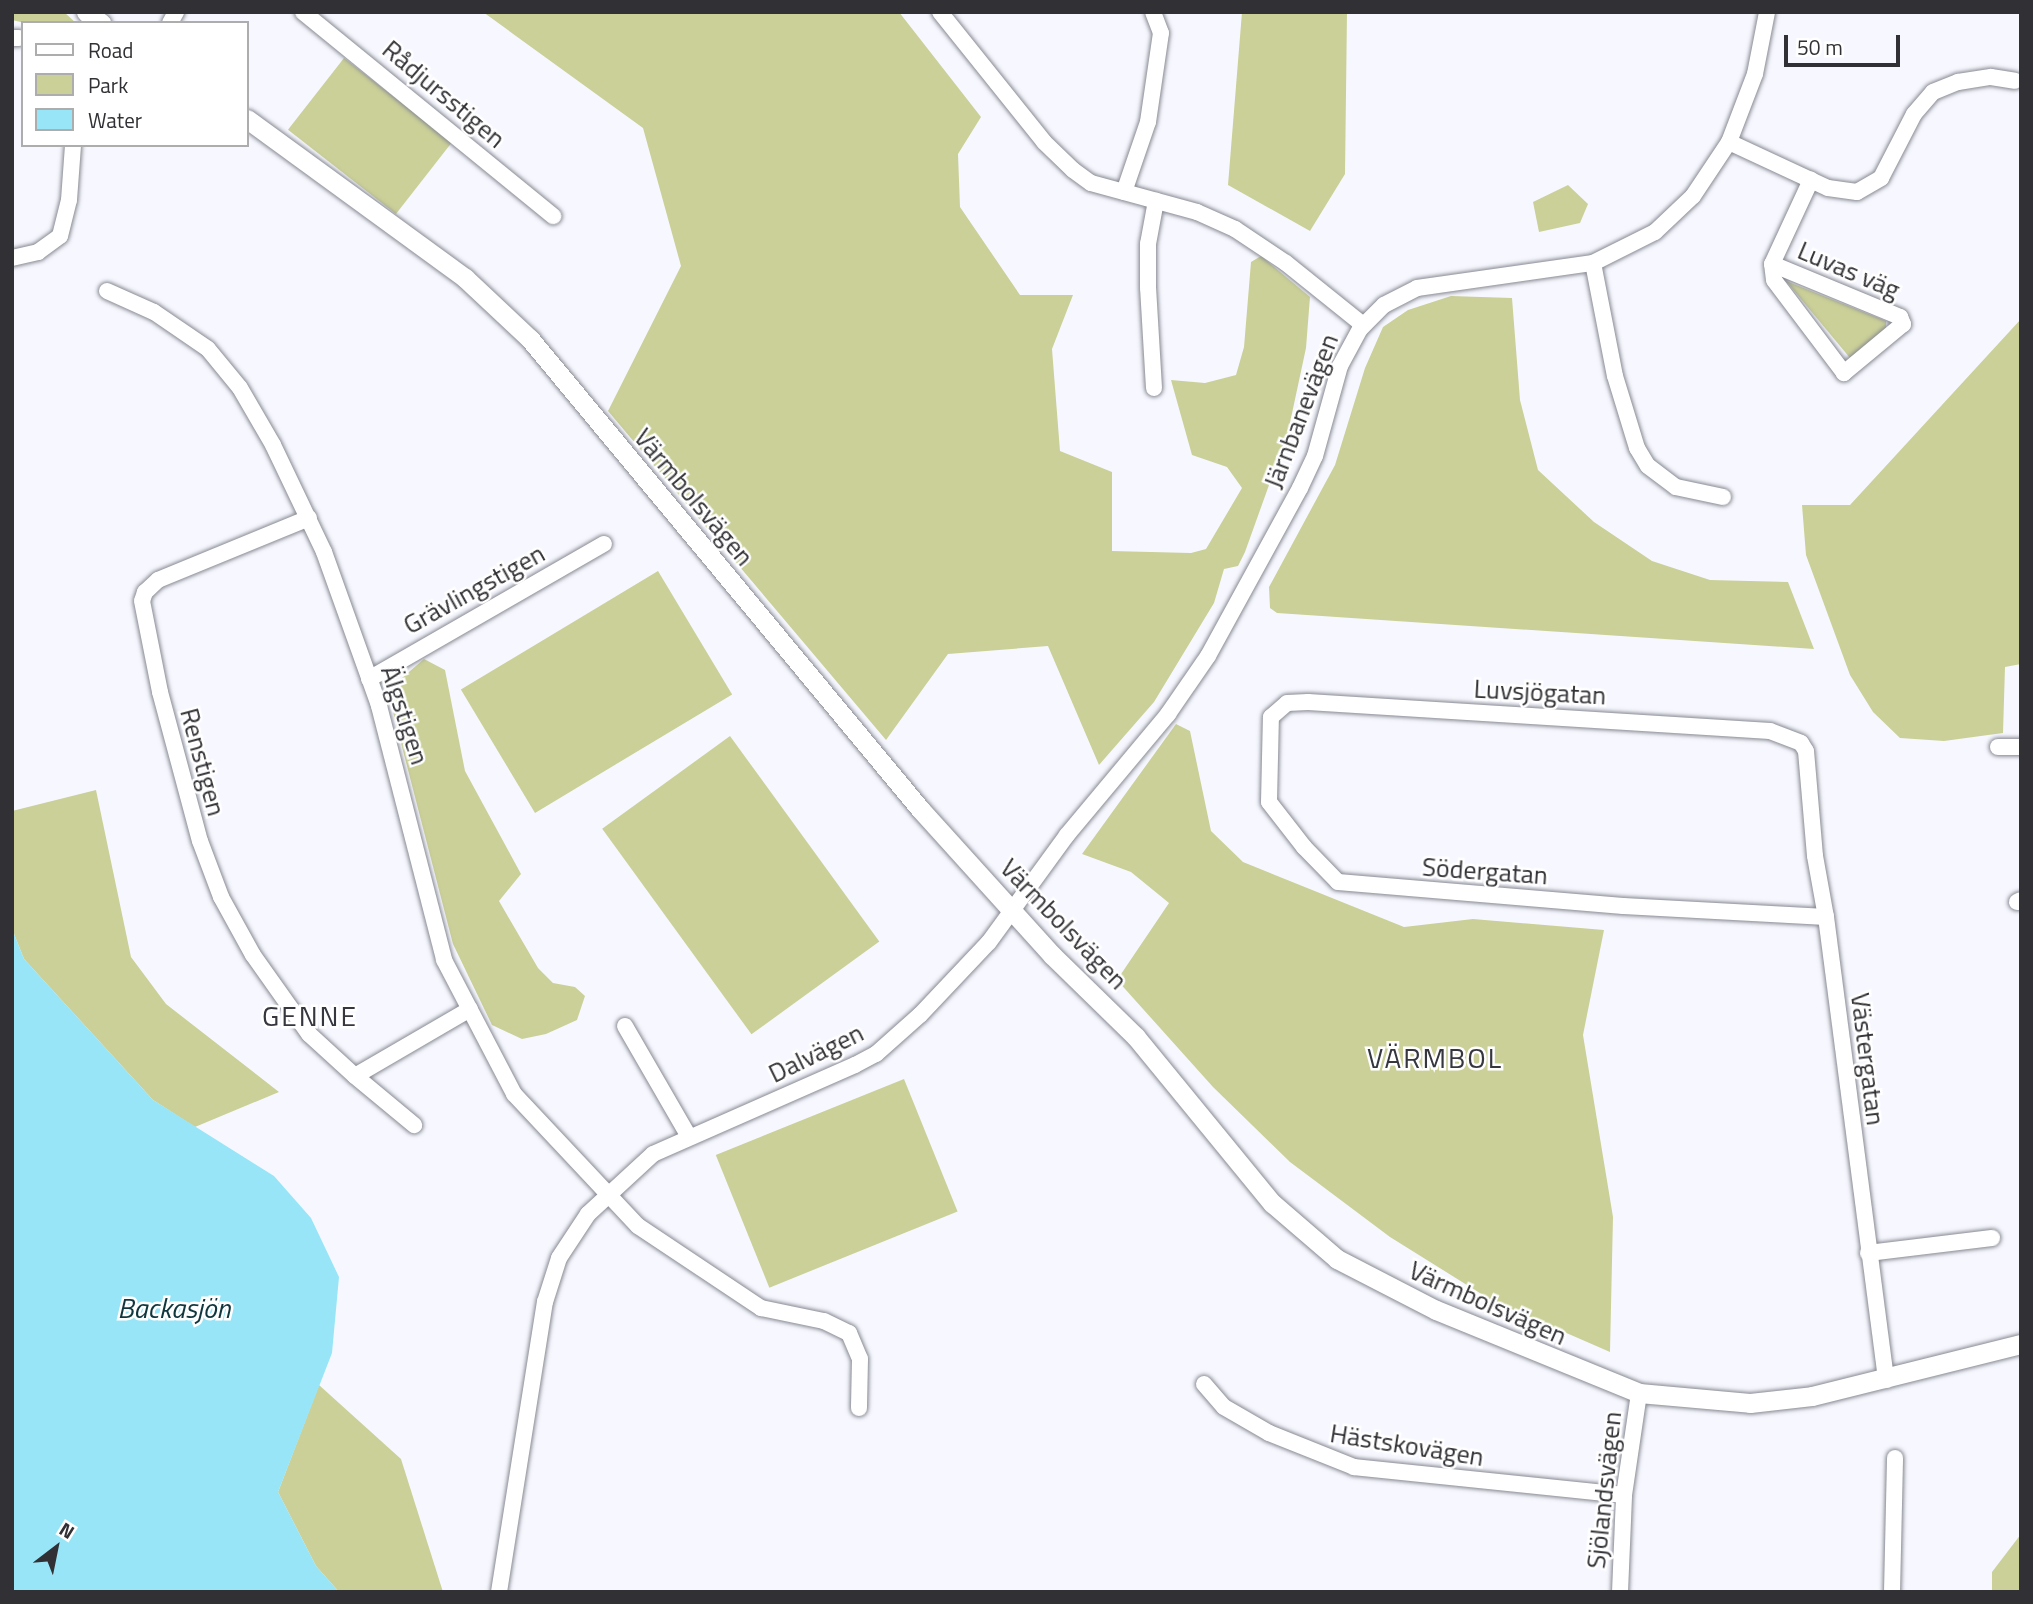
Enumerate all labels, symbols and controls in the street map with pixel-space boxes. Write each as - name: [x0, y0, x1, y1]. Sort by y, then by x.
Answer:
- legend: [21, 21, 248, 147]
- scale bar: [1788, 21, 1904, 65]
- text: 50 m: [1797, 31, 1843, 63]
- text: Road: [88, 34, 133, 66]
- street label: Rådjursstigen: [376, 34, 512, 154]
- text: Park: [88, 69, 128, 101]
- text: Water: [88, 104, 142, 136]
- street label: Luvas väg: [1793, 235, 1905, 305]
- street label: Järnbanevägen: [1257, 329, 1345, 493]
- street label: Värmbolsvägen: [628, 422, 760, 572]
- street label: Grävlingstigen: [398, 537, 550, 641]
- street label: Älgstigen: [374, 662, 436, 768]
- street label: Luvsjögatan: [1473, 673, 1607, 711]
- street label: Renstigen: [174, 705, 232, 819]
- street label: Södergatan: [1421, 851, 1549, 891]
- street label: Värmbolsvägen: [994, 852, 1134, 996]
- street label: Västergatan: [1844, 991, 1892, 1127]
- district label: GENNE: [263, 999, 357, 1033]
- street label: Dalvägen: [764, 1017, 868, 1089]
- district label: VÄRMBOL: [1368, 1041, 1502, 1075]
- street label: Värmbolsvägen: [1404, 1254, 1572, 1352]
- water label: Backasjön: [117, 1291, 231, 1325]
- street label: Sjölandsvägen: [1580, 1410, 1628, 1570]
- street label: Hästskovägen: [1328, 1417, 1486, 1473]
- north arrow: [21, 1513, 91, 1583]
- text: N: [54, 1514, 81, 1546]

